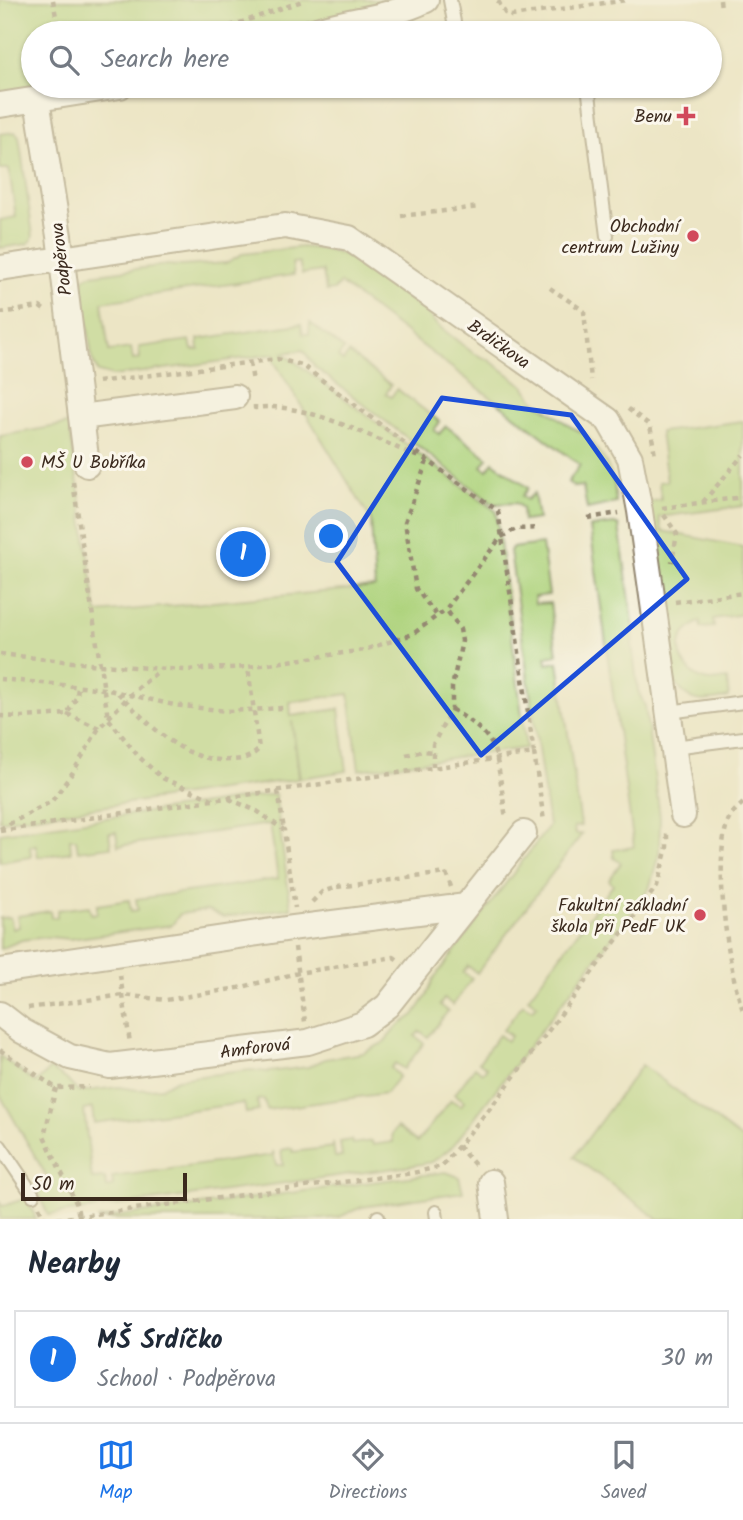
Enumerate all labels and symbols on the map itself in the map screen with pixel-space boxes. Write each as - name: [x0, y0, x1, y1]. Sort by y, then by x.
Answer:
- place label: Benu: [634, 103, 672, 132]
- marker: Benu: [678, 108, 694, 124]
- place label: Obchodní centrum Lužiny: [562, 213, 682, 263]
- street label: Podpěrova: [44, 221, 81, 297]
- marker: Obchodní centrum Lužiny: [685, 228, 701, 244]
- street label: Brdičkova: [461, 313, 536, 378]
- place label: MŠ U Bobříka: [41, 449, 146, 478]
- marker: MŠ U Bobříka: [19, 454, 35, 470]
- your location: [314, 519, 348, 553]
- pin: 1: [220, 528, 266, 580]
- place label: Fakultní základní škola při PedF UK: [551, 892, 689, 942]
- marker: Fakultní základní škola při PedF UK: [692, 907, 708, 923]
- street label: Amforová: [218, 1031, 293, 1068]
- scale bar: [21, 1170, 187, 1202]

